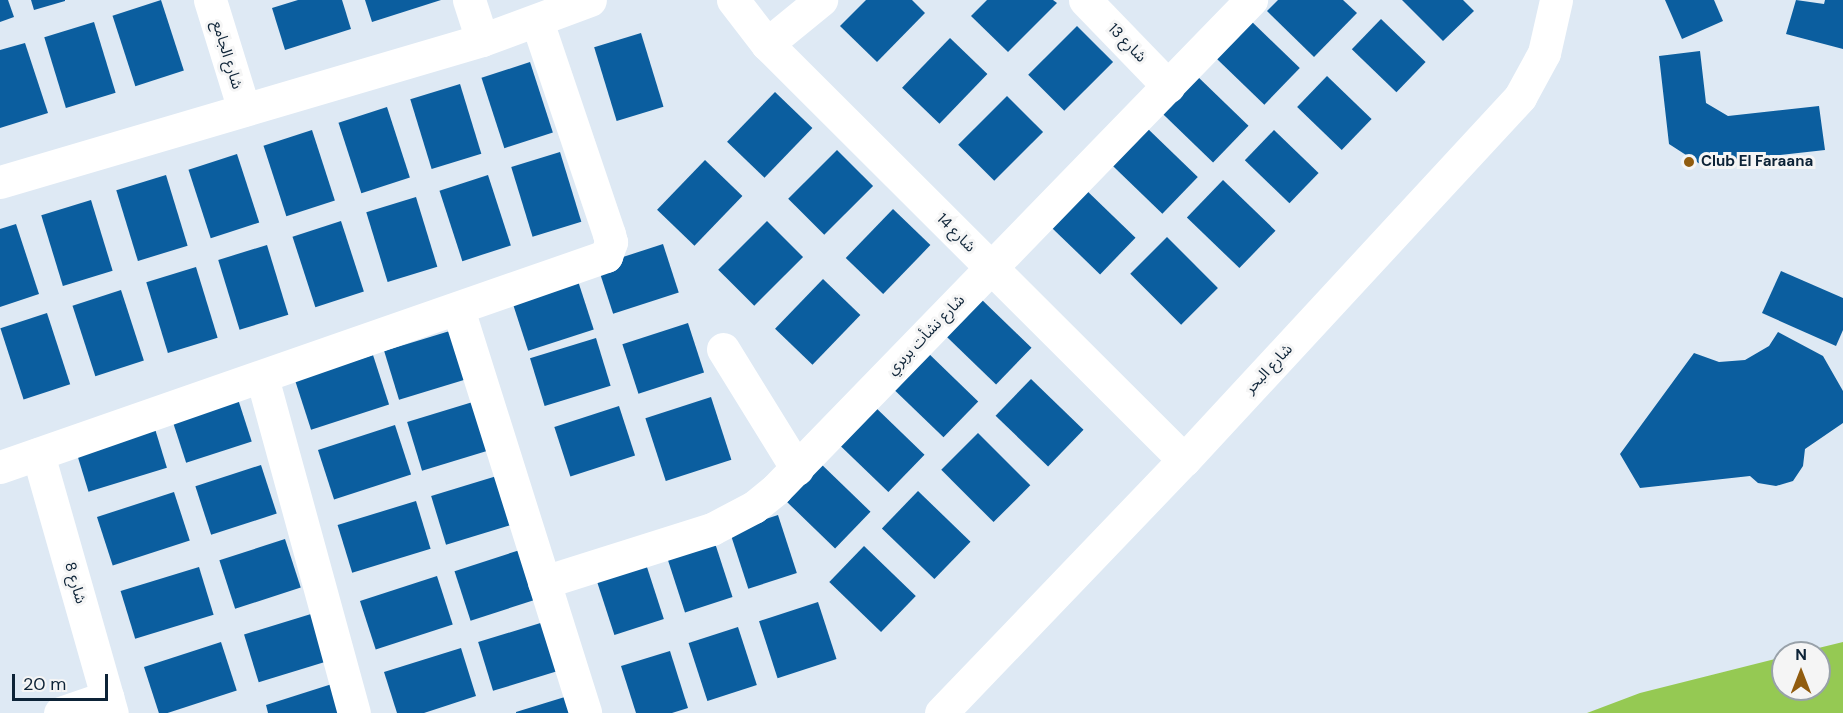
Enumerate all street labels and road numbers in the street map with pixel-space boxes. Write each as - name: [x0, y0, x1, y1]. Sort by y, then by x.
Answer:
- street label: شارع الجامع: [208, 19, 246, 91]
- street label: شارع 13: [1104, 20, 1150, 66]
- street label: شارع 14: [933, 210, 979, 256]
- street label: شارع نشأت بربري: [883, 291, 969, 379]
- street label: شارع البحر: [1242, 340, 1296, 398]
- street label: شارع 8: [61, 560, 89, 606]

